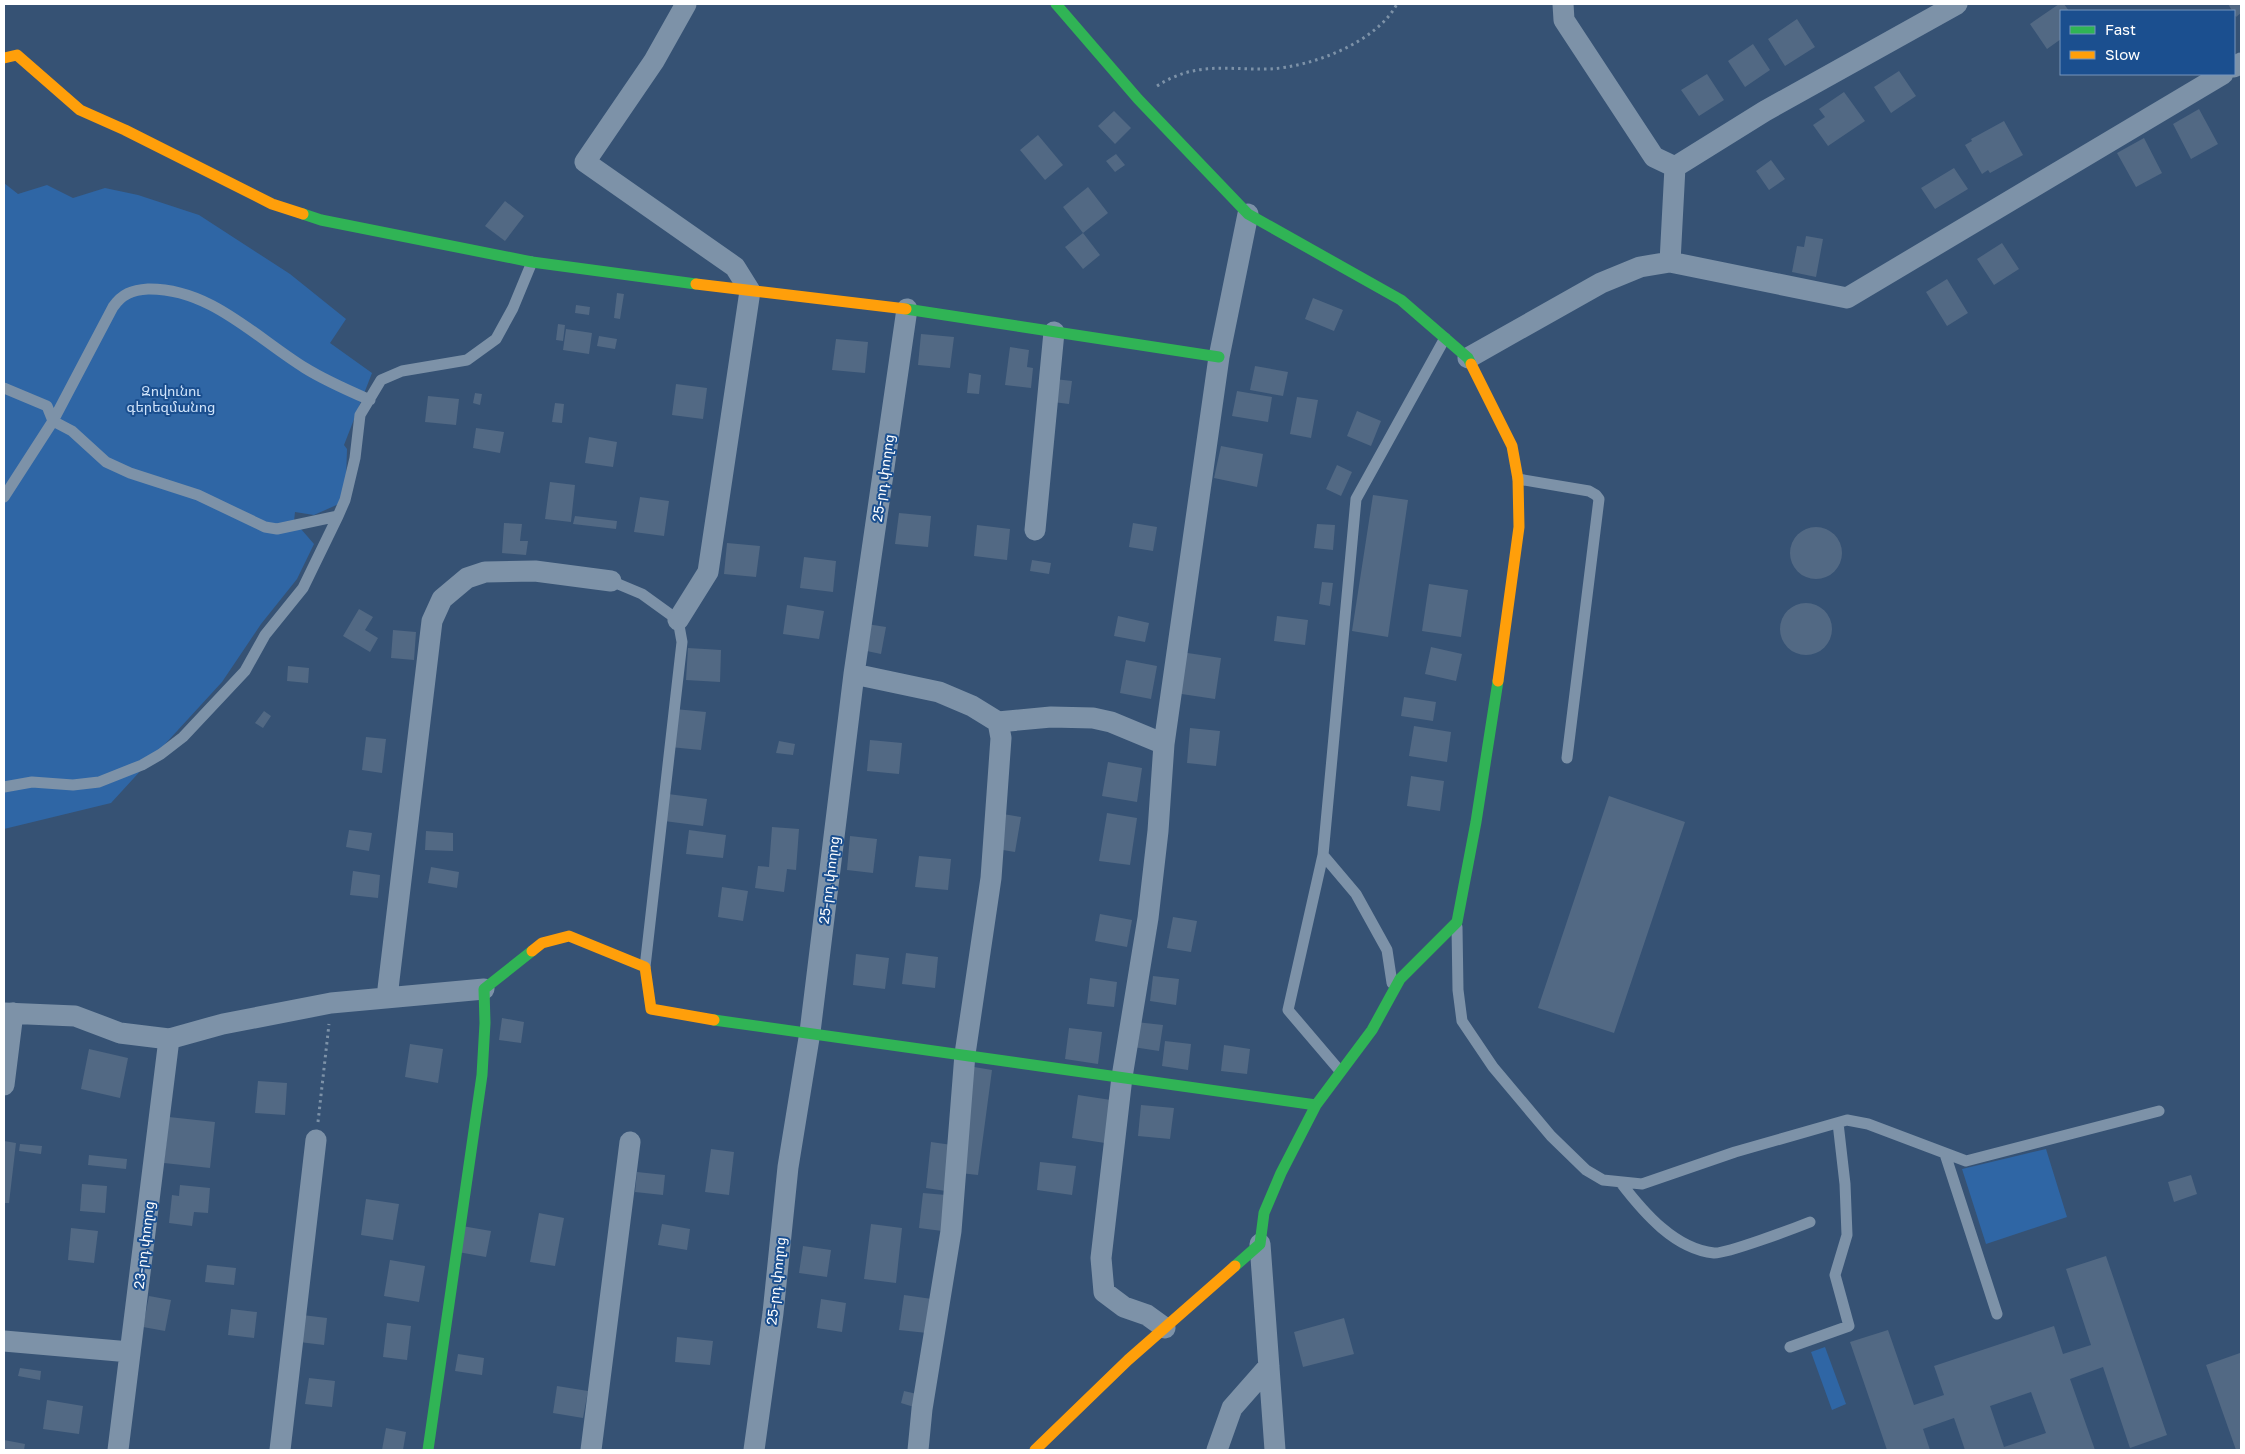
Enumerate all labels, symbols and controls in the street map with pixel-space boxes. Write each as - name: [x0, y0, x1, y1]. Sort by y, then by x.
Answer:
- legend: [2060, 10, 2235, 75]
- text: Fast: [2105, 20, 2136, 38]
- text: Slow: [2105, 45, 2140, 63]
- park label: Զովունու գերեզմանոց: [127, 382, 215, 415]
- street label: 25-րդ փողոց: [868, 433, 897, 523]
- street label: 25-րդ փողոց: [815, 835, 842, 925]
- street label: 23-րդ փողոց: [130, 1200, 157, 1290]
- street label: 25-րդ փողոց: [762, 1236, 789, 1326]

